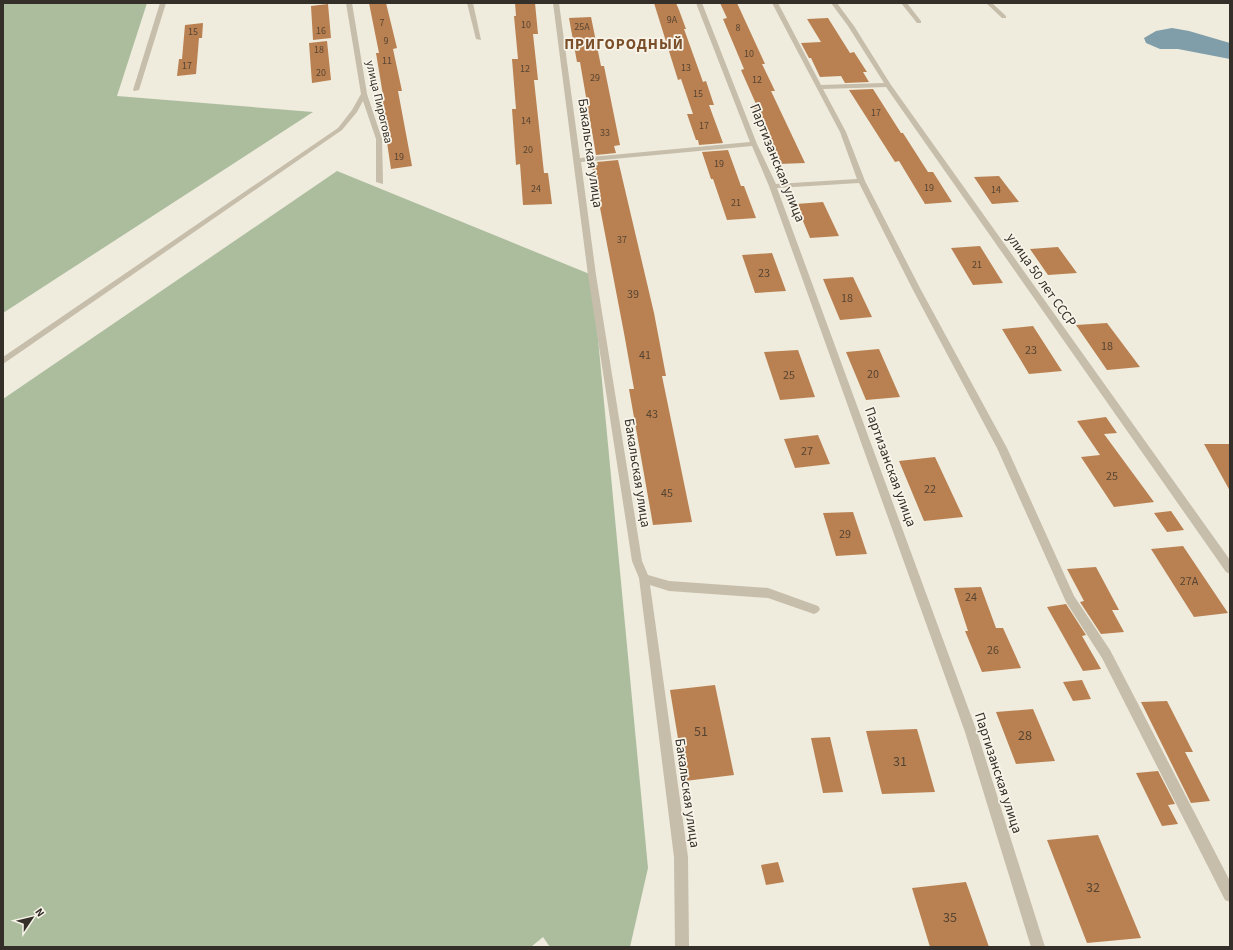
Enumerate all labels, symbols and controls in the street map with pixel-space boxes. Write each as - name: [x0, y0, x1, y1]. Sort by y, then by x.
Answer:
- house number: 9А: [667, 13, 678, 27]
- house number: 7: [380, 16, 385, 30]
- house number: 10: [521, 18, 531, 32]
- house number: 25А: [574, 20, 590, 34]
- house number: 8: [736, 21, 741, 35]
- house number: 16: [316, 24, 326, 38]
- house number: 15: [188, 25, 198, 39]
- house number: 9: [384, 34, 389, 48]
- district label: ПРИГОРОДНЫЙ: [564, 34, 684, 55]
- house number: 18: [314, 43, 324, 57]
- house number: 10: [744, 47, 754, 61]
- house number: 11: [382, 54, 392, 68]
- house number: 17: [182, 59, 192, 73]
- street label: улица Пирогова: [361, 59, 397, 145]
- house number: 13: [681, 61, 691, 75]
- house number: 12: [520, 62, 530, 76]
- house number: 20: [316, 66, 326, 80]
- house number: 29: [590, 71, 600, 85]
- house number: 12: [752, 73, 762, 87]
- house number: 15: [693, 87, 703, 101]
- street label: Бакальская улица: [572, 97, 608, 209]
- street label: Партизанская улица: [744, 101, 810, 225]
- house number: 17: [871, 106, 881, 120]
- house number: 14: [521, 114, 531, 128]
- house number: 17: [699, 119, 709, 133]
- house number: 33: [600, 126, 610, 140]
- house number: 20: [523, 143, 533, 157]
- house number: 19: [394, 150, 404, 164]
- house number: 19: [714, 157, 724, 171]
- house number: 19: [924, 181, 934, 195]
- house number: 24: [531, 182, 541, 196]
- house number: 14: [991, 183, 1001, 197]
- house number: 21: [731, 196, 741, 210]
- street label: улица 50 лет СССР: [1001, 229, 1081, 331]
- house number: 37: [617, 233, 627, 247]
- house number: 21: [972, 258, 982, 272]
- house number: 23: [758, 265, 770, 282]
- house number: 39: [627, 286, 639, 303]
- house number: 18: [841, 290, 853, 307]
- house number: 18: [1101, 338, 1113, 355]
- house number: 23: [1025, 342, 1037, 359]
- house number: 41: [639, 347, 651, 364]
- house number: 20: [867, 366, 879, 383]
- house number: 25: [783, 367, 795, 384]
- street label: Партизанская улица: [859, 404, 921, 530]
- house number: 43: [646, 406, 658, 423]
- street label: Бакальская улица: [618, 417, 656, 529]
- house number: 27: [801, 443, 813, 460]
- house number: 25: [1106, 468, 1118, 485]
- house number: 22: [924, 481, 936, 498]
- house number: 45: [661, 485, 673, 502]
- house number: 29: [839, 526, 851, 543]
- house number: 27А: [1180, 573, 1199, 590]
- house number: 24: [965, 589, 977, 606]
- house number: 26: [987, 642, 999, 659]
- street label: Партизанская улица: [969, 710, 1027, 836]
- house number: 51: [694, 722, 708, 742]
- house number: 28: [1018, 726, 1032, 746]
- street label: Бакальская улица: [669, 737, 705, 849]
- house number: 31: [893, 752, 907, 772]
- house number: 32: [1086, 878, 1100, 898]
- north arrow: [12, 898, 52, 938]
- text: N: [32, 905, 48, 920]
- house number: 35: [943, 908, 957, 928]

